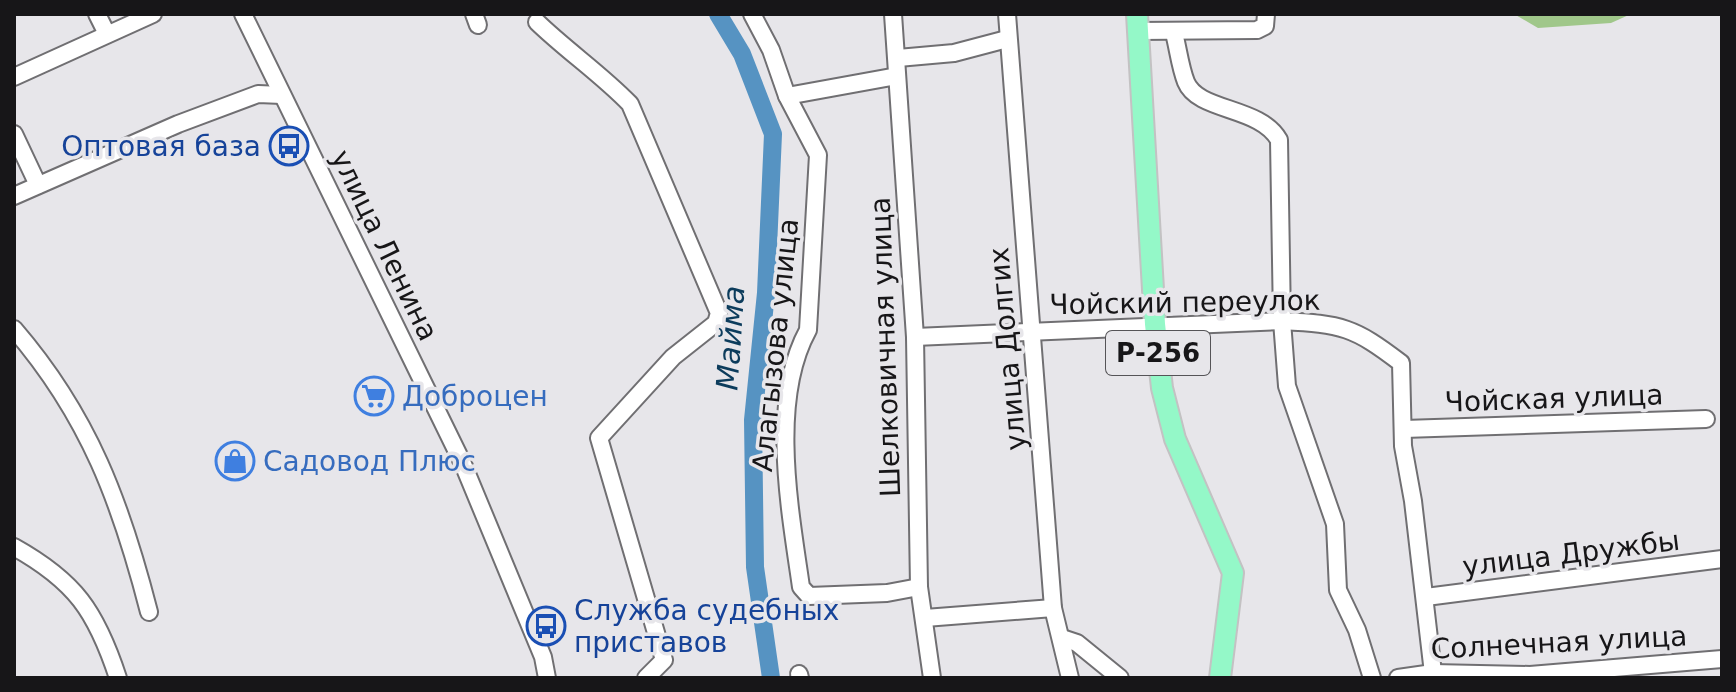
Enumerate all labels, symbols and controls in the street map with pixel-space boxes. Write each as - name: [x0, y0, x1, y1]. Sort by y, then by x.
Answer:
- bus stop icon: Оптовая база: [268, 125, 310, 167]
- place label: Оптовая база: [61, 130, 261, 163]
- street label: улица Ленина: [324, 144, 445, 346]
- street label: Шелковичная улица: [864, 196, 907, 498]
- street label: Алагызова улица: [746, 217, 805, 473]
- street label: улица Долгих: [982, 246, 1033, 452]
- water label: Майма: [709, 284, 752, 391]
- street label: Чойский переулок: [1049, 284, 1321, 321]
- road number: Р-256: [1106, 331, 1210, 375]
- supermarket icon: Доброцен: [353, 375, 395, 417]
- street label: Чойская улица: [1444, 378, 1664, 419]
- place label: Доброцен: [402, 380, 548, 413]
- shop icon: Садовод Плюс: [214, 440, 256, 482]
- place label: Садовод Плюс: [263, 445, 476, 478]
- street label: улица Дружбы: [1461, 524, 1682, 583]
- place label: Служба судебных приставов: [574, 594, 839, 659]
- bus stop icon: Служба судебных приставов: [525, 605, 567, 647]
- street label: Солнечная улица: [1430, 619, 1688, 666]

